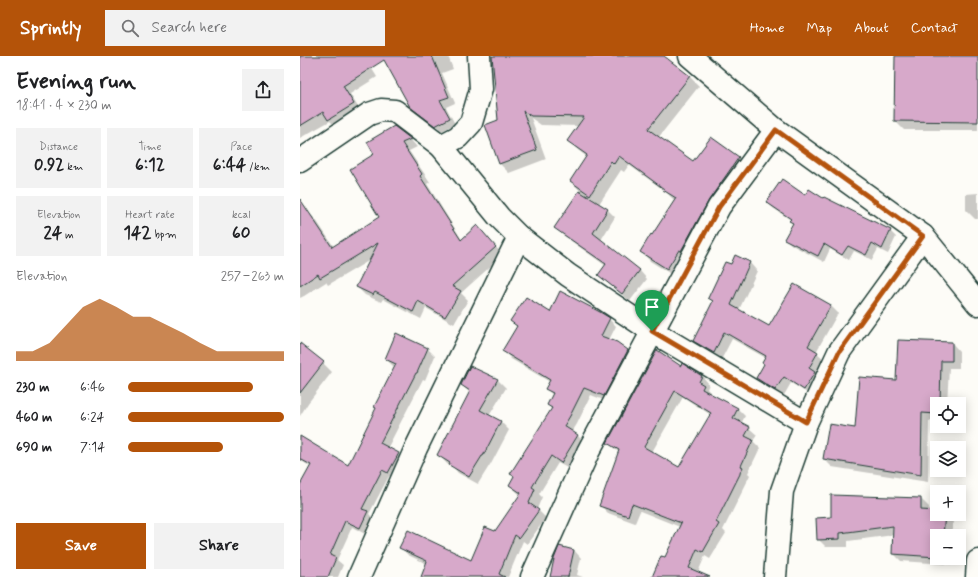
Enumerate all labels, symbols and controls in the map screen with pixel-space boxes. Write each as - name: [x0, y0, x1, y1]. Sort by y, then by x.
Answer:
- search box: [105, 10, 385, 46]
- text: Sprintly: [20, 16, 81, 41]
- icon: search: [119, 17, 141, 39]
- text: Search here: [151, 18, 227, 38]
- text: Home: [750, 19, 784, 37]
- text: Map: [806, 19, 832, 37]
- text: About: [854, 19, 889, 37]
- text: Contact: [911, 19, 958, 37]
- text: Evening run: [16, 68, 136, 96]
- button: share: [242, 69, 284, 111]
- text: 18:41 · 4 × 230 m: [16, 97, 112, 114]
- text: Distance: [39, 140, 78, 154]
- text: Time: [138, 140, 162, 154]
- text: Pace: [230, 140, 252, 154]
- text: 0.92: [34, 154, 64, 176]
- text: 6:12: [135, 154, 165, 176]
- text: 6:44: [213, 154, 246, 176]
- text: km: [64, 160, 83, 174]
- text: /km: [246, 160, 270, 174]
- text: Elevation: [37, 208, 80, 222]
- text: Heart rate: [125, 208, 175, 222]
- text: kcal: [232, 208, 251, 222]
- text: 24: [43, 222, 62, 244]
- text: 142: [123, 222, 151, 244]
- text: 60: [232, 222, 251, 244]
- text: m: [62, 228, 74, 242]
- text: bpm: [151, 228, 177, 242]
- text: Elevation: [16, 268, 67, 285]
- text: 257–263 m: [221, 268, 284, 285]
- pin: [635, 290, 669, 331]
- icon: arrive: [641, 296, 663, 318]
- text: 230 m: [16, 379, 50, 396]
- text: 6:46: [80, 379, 105, 396]
- map controls: [930, 397, 966, 565]
- button: locate: [930, 397, 966, 433]
- text: 460 m: [16, 409, 52, 426]
- text: 6:24: [80, 409, 104, 426]
- text: 690 m: [16, 439, 52, 456]
- text: 7:14: [80, 439, 105, 456]
- button: layers: [930, 441, 966, 477]
- button: +: [930, 485, 966, 521]
- button: Save: [16, 523, 146, 569]
- button: Share: [154, 523, 284, 569]
- button: −: [930, 529, 966, 565]

